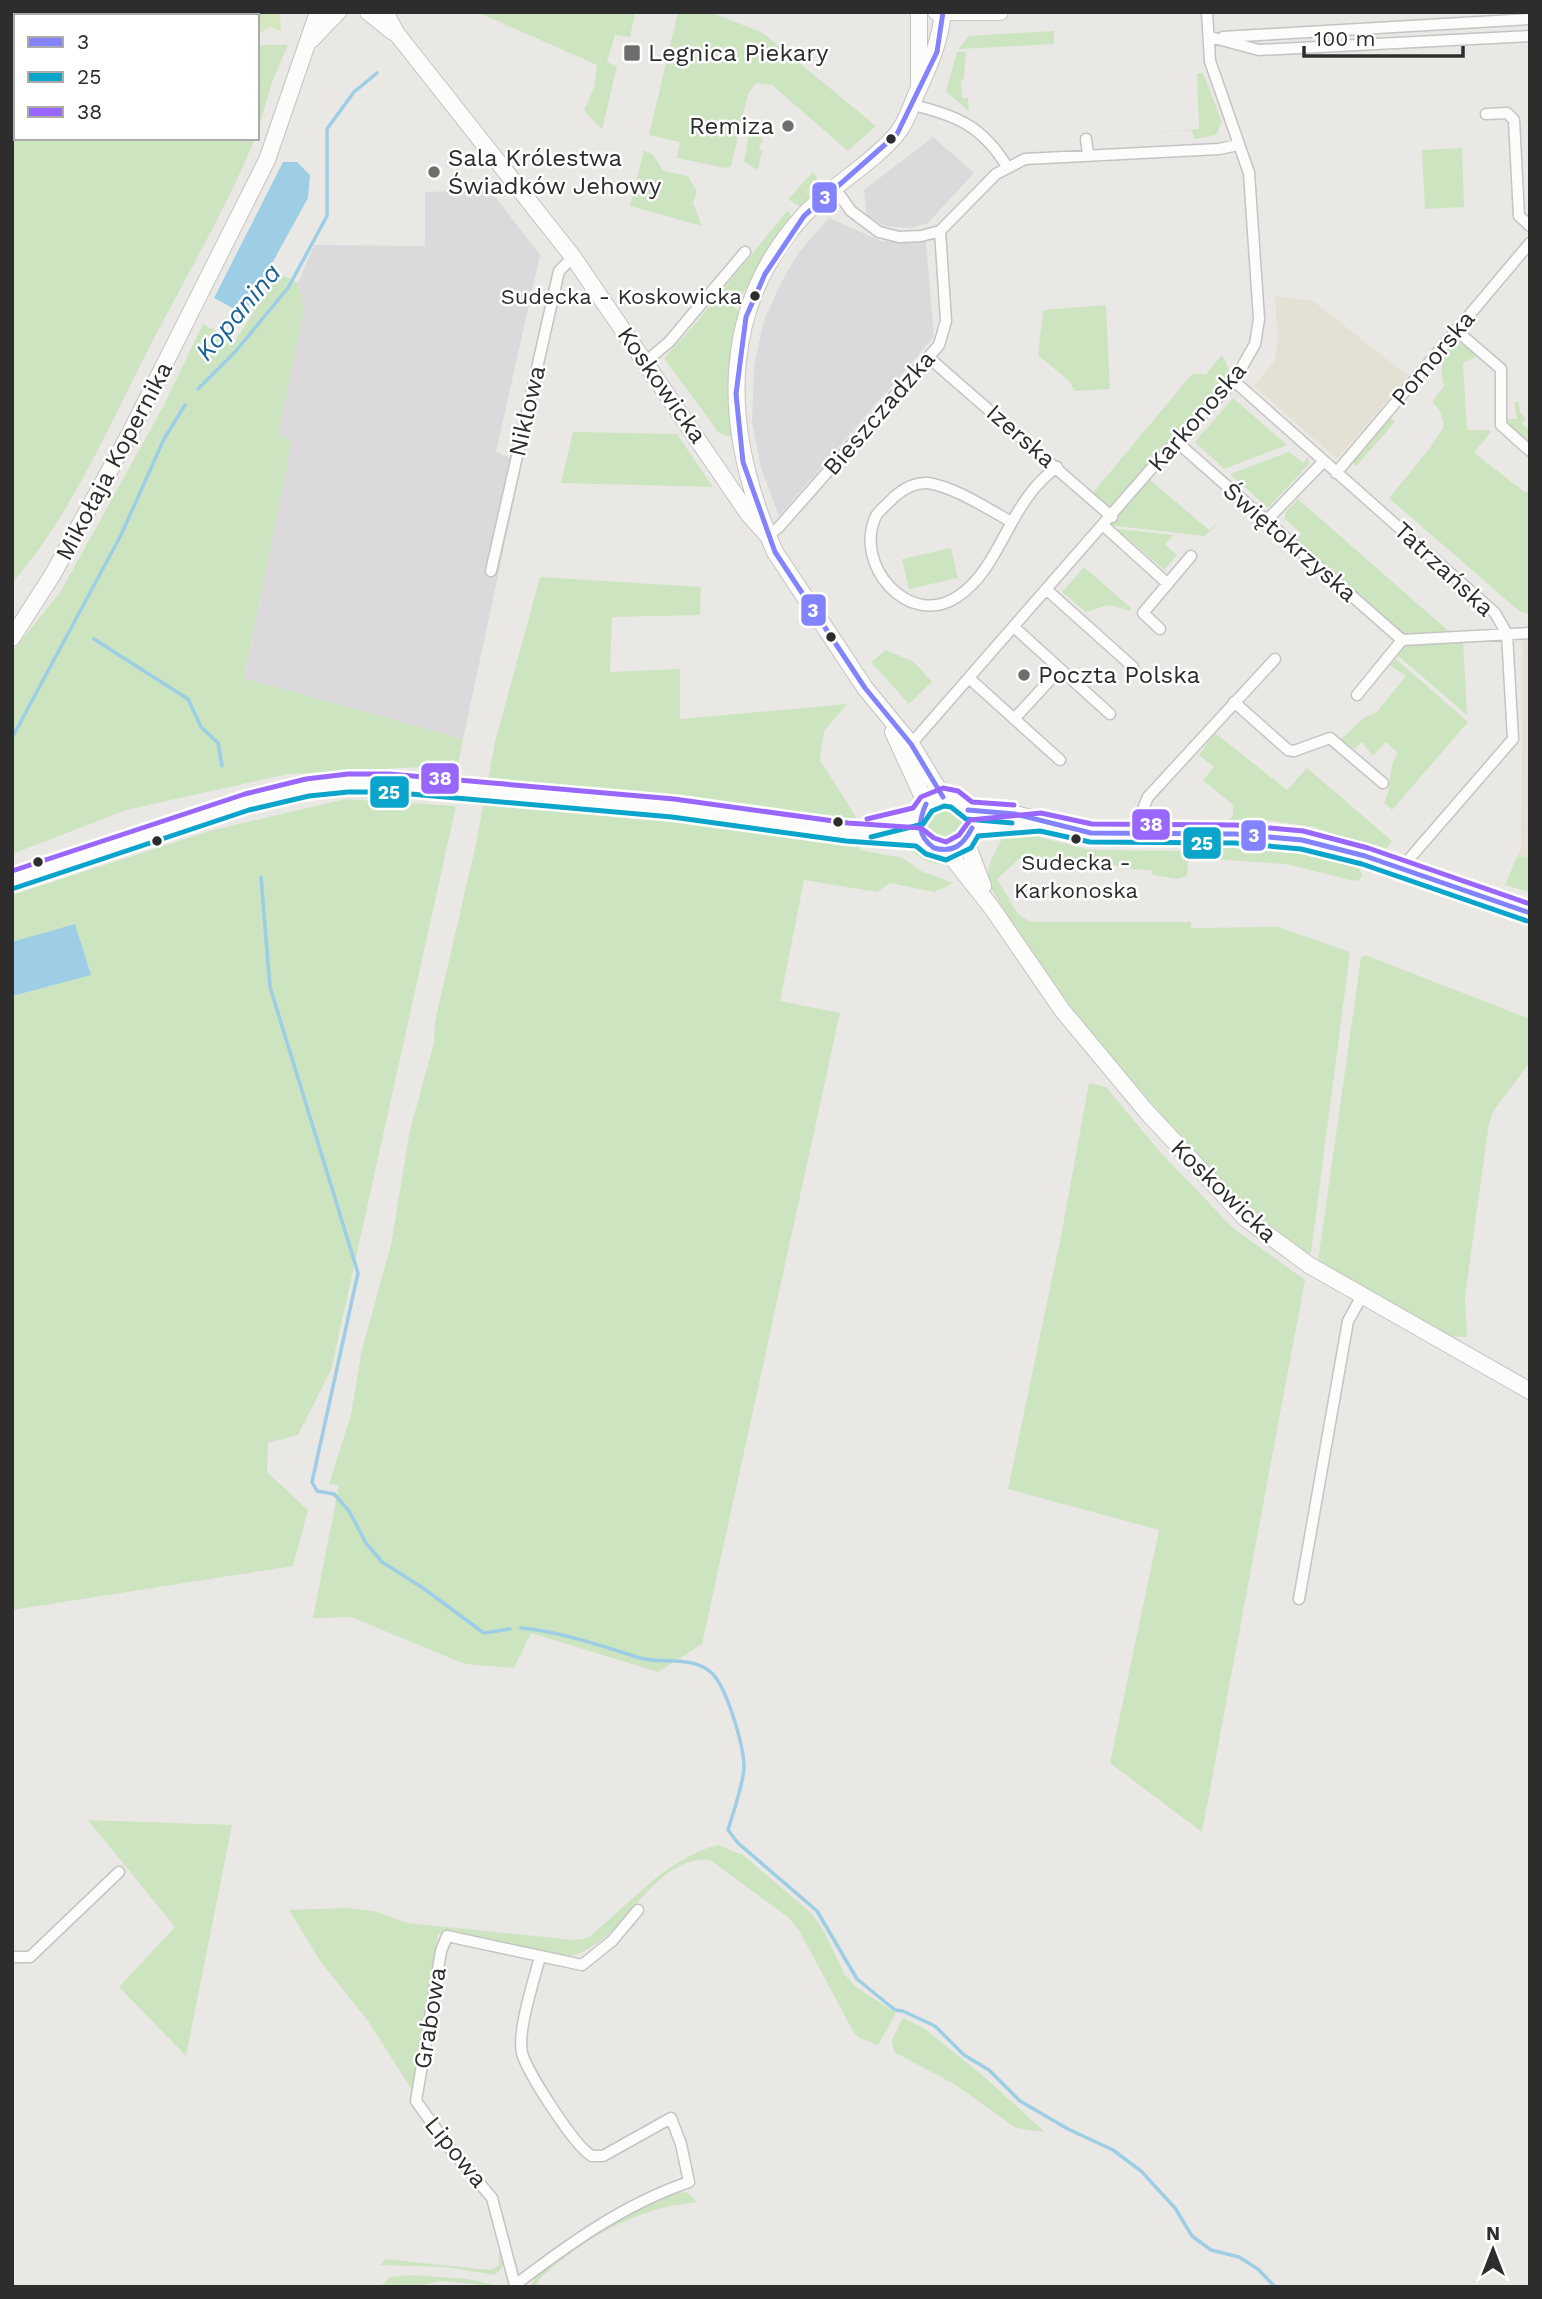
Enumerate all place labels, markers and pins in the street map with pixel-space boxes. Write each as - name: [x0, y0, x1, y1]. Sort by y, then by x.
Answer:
- place label: Legnica Piekary: [648, 39, 829, 67]
- marker: Legnica Piekary: [622, 43, 642, 63]
- place label: Remiza: [689, 112, 774, 140]
- marker: Remiza: [780, 118, 796, 134]
- unlabelled marker: [884, 132, 898, 146]
- place label: Sala Królestwa Świadków Jehowy: [448, 144, 662, 200]
- marker: Sala Królestwa Świadków Jehowy: [426, 164, 442, 180]
- place label: Sudecka - Koskowicka: [501, 284, 742, 309]
- marker: Sudecka - Koskowicka: [748, 289, 762, 303]
- unlabelled marker: [824, 630, 838, 644]
- place label: Poczta Polska: [1038, 661, 1200, 689]
- marker: Poczta Polska: [1016, 667, 1032, 683]
- unlabelled marker: [831, 815, 845, 829]
- marker: Sudecka - Karkonoska: [1069, 832, 1083, 846]
- unlabelled marker: [150, 834, 164, 848]
- place label: Sudecka - Karkonoska: [1014, 850, 1138, 903]
- unlabelled marker: [31, 855, 45, 869]

